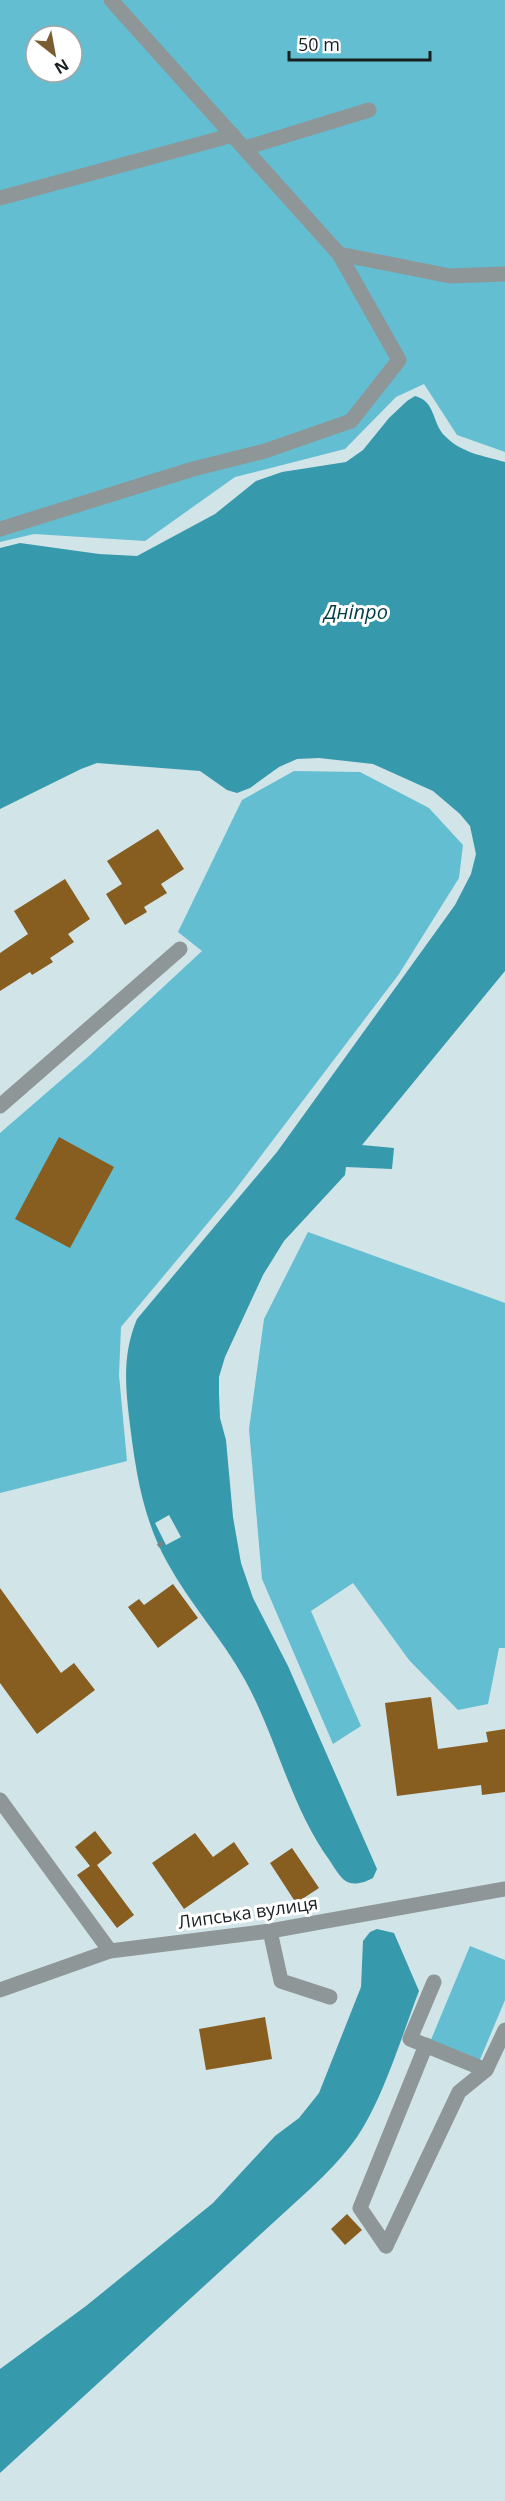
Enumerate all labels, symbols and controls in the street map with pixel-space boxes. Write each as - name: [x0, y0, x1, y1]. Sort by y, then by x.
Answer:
- north arrow: [24, 24, 84, 84]
- scale bar: [289, 24, 430, 62]
- text: 50 m: [298, 32, 340, 56]
- text: N: [50, 54, 73, 80]
- water label: Дніпро: [322, 598, 388, 625]
- street label: Липська вулиця: [176, 1890, 319, 1934]

